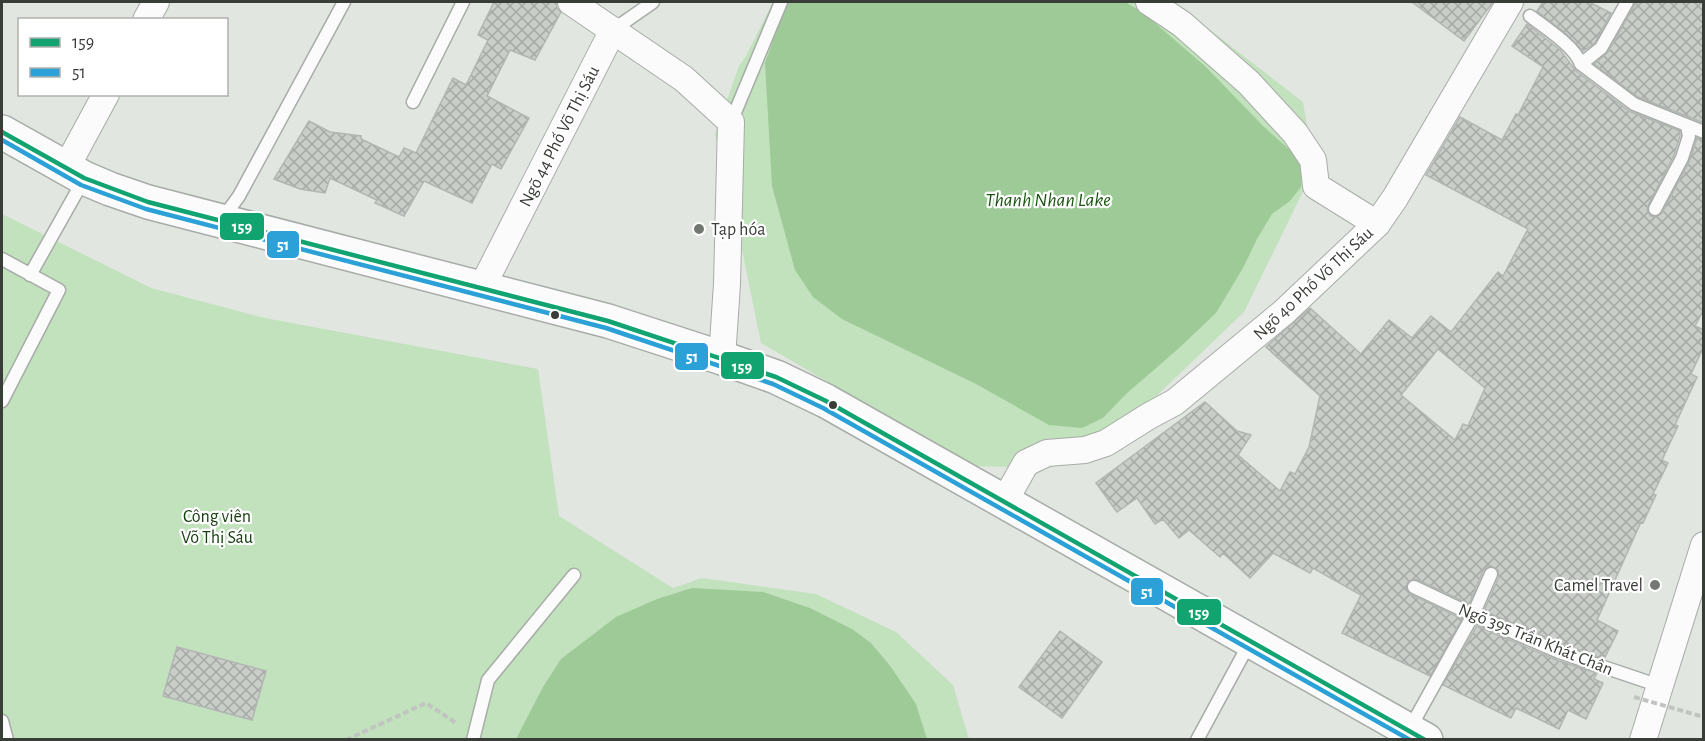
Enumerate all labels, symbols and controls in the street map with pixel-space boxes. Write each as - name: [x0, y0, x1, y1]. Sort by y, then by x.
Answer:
- legend: [18, 18, 228, 96]
- text: 159: [72, 34, 94, 52]
- street label: Ngõ 44 Phố Võ Thị Sáu: [516, 63, 603, 210]
- text: 51: [72, 64, 86, 82]
- water label: Thanh Nhan Lake: [985, 190, 1111, 210]
- line badge: 159: [219, 212, 265, 241]
- text: 159: [232, 219, 252, 235]
- place label: Tạp hóa: [711, 221, 766, 239]
- marker: Tạp hóa: [692, 222, 706, 236]
- street label: Ngõ 40 Phố Võ Thị Sáu: [1250, 223, 1377, 344]
- line badge: 51: [266, 230, 300, 259]
- text: 51: [277, 237, 289, 253]
- unlabelled marker: [549, 309, 561, 321]
- line badge: 51: [674, 342, 709, 371]
- text: 51: [686, 349, 698, 365]
- line badge: 159: [720, 351, 765, 380]
- text: 159: [732, 359, 752, 375]
- unlabelled marker: [827, 399, 839, 411]
- park label: Công viên Võ Thị Sáu: [181, 508, 253, 547]
- line badge: 51: [1130, 577, 1164, 606]
- place label: Camel Travel: [1554, 577, 1643, 595]
- marker: Camel Travel: [1648, 578, 1662, 592]
- text: 51: [1141, 584, 1153, 600]
- line badge: 159: [1176, 598, 1222, 626]
- street label: Ngõ 395 Trần Khát Chân: [1456, 600, 1616, 679]
- text: 159: [1189, 605, 1209, 621]

